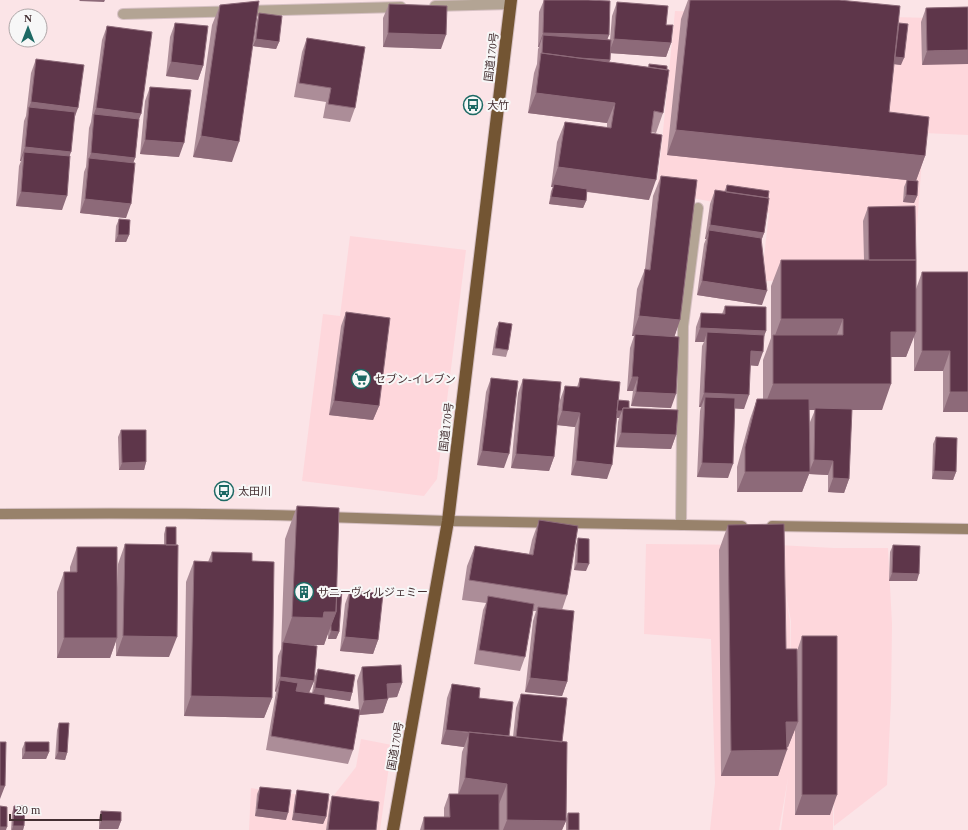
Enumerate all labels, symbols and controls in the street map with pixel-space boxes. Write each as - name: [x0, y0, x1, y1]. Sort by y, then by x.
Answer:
- north arrow: [8, 8, 48, 48]
- text: N: [24, 12, 32, 24]
- street label: 国道170号: [482, 32, 500, 82]
- bus stop icon: 大竹: [462, 94, 484, 116]
- place label: 大竹: [487, 99, 509, 111]
- supermarket icon: セブン-イレブン: [350, 368, 372, 390]
- place label: セブン-イレブン: [375, 373, 456, 385]
- street label: 国道170号: [437, 402, 455, 452]
- bus stop icon: 太田川: [213, 480, 235, 502]
- place label: 太田川: [238, 485, 271, 497]
- building icon: サニーヴィルジェミー: [293, 581, 315, 603]
- place label: サニーヴィルジェミー: [318, 586, 428, 598]
- street label: 国道170号: [385, 721, 405, 771]
- scale bar: [10, 796, 101, 822]
- text: 20 m: [16, 803, 41, 817]

